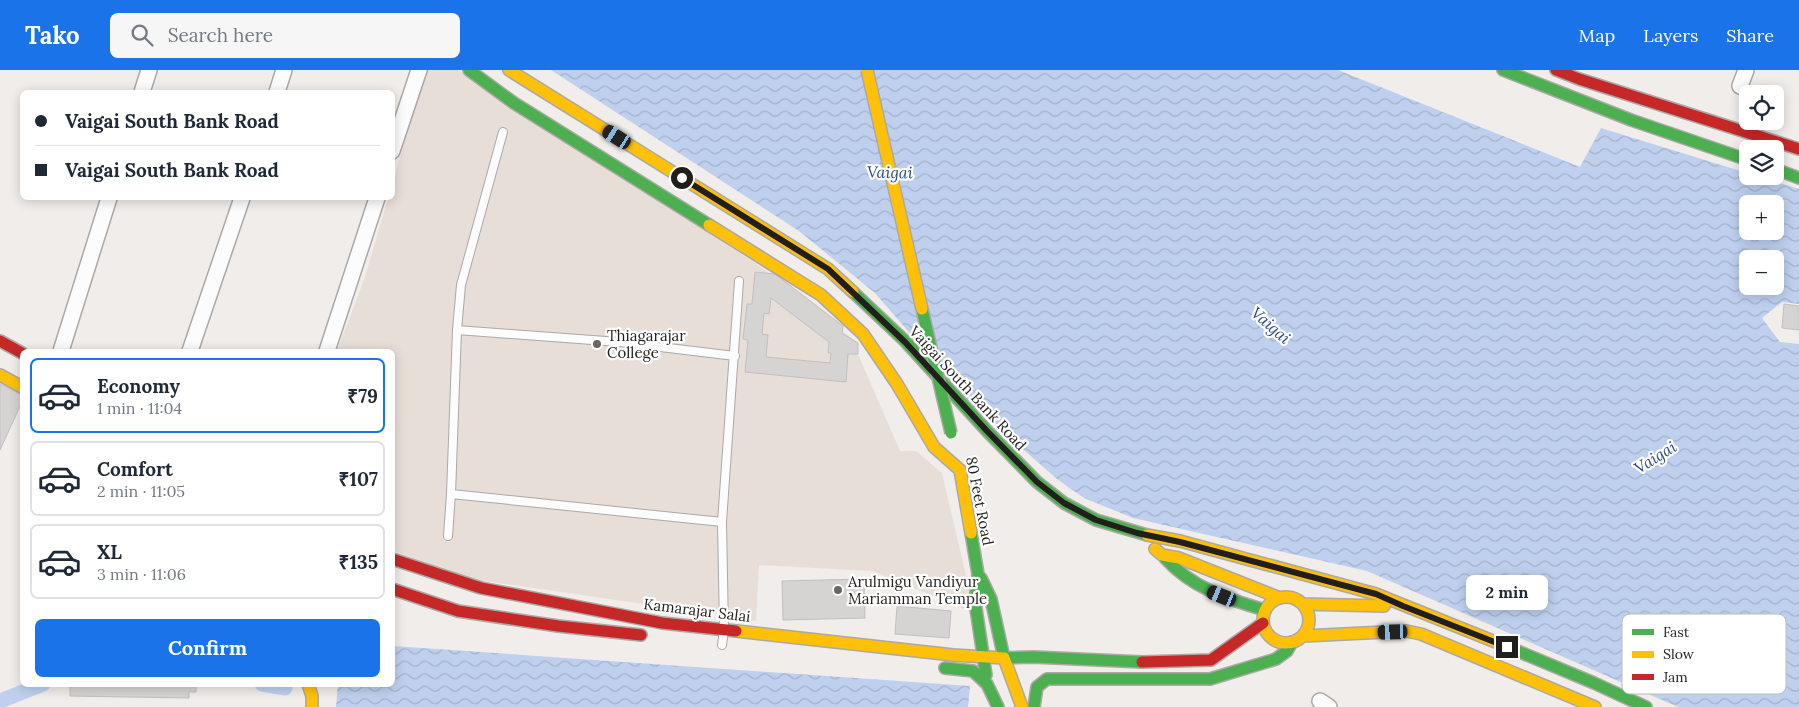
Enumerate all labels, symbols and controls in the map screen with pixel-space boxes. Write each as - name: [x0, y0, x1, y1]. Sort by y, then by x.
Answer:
- search box: [110, 13, 460, 58]
- text: Tako: [25, 20, 80, 51]
- icon: search: [128, 21, 156, 49]
- text: Search here: [168, 23, 273, 47]
- text: Map: [1579, 24, 1615, 47]
- text: Layers: [1643, 24, 1698, 47]
- text: Share: [1726, 24, 1774, 47]
- map controls: [1739, 85, 1784, 295]
- button: locate: [1739, 85, 1784, 130]
- text: Vaigai South Bank Road: [65, 109, 279, 133]
- car: [600, 123, 633, 151]
- button: layers: [1739, 140, 1784, 185]
- text: Vaigai South Bank Road: [65, 158, 279, 182]
- water label: Vaigai: [867, 162, 913, 182]
- route start: [671, 167, 693, 189]
- button: +: [1739, 195, 1784, 240]
- button: −: [1739, 250, 1784, 295]
- water label: Vaigai: [1247, 302, 1295, 348]
- street label: Vaigai South Bank Road: [905, 321, 1031, 454]
- place label: Thiagarajar College: [607, 326, 686, 362]
- marker: Thiagarajar College: [591, 338, 603, 350]
- icon: car: [37, 373, 82, 418]
- text: Economy: [97, 374, 180, 398]
- text: ₹79: [347, 384, 378, 408]
- text: 1 min · 11:04: [97, 398, 182, 418]
- water label: Vaigai: [1630, 436, 1680, 478]
- street label: 80 Feet Road: [962, 455, 998, 547]
- icon: car: [37, 456, 82, 501]
- text: Comfort: [97, 457, 173, 481]
- text: ₹107: [338, 467, 378, 491]
- text: 2 min · 11:05: [97, 481, 185, 501]
- icon: car: [37, 539, 82, 584]
- text: XL: [97, 540, 122, 564]
- text: ₹135: [339, 550, 378, 574]
- text: 3 min · 11:06: [97, 564, 186, 584]
- place label: Arulmigu Vandiyur Mariamman Temple: [847, 572, 987, 608]
- callout: 2 min: [1466, 574, 1548, 610]
- text: 2 min: [1486, 582, 1528, 602]
- car: [1205, 583, 1238, 609]
- marker: Arulmigu Vandiyur Mariamman Temple: [832, 584, 844, 596]
- street label: Kamarajar Salai: [642, 594, 752, 626]
- legend: [1622, 614, 1786, 694]
- button: Confirm: [35, 619, 380, 677]
- text: Fast: [1663, 623, 1690, 641]
- car: [1377, 624, 1408, 640]
- route end: [1496, 636, 1518, 658]
- text: Slow: [1663, 645, 1695, 663]
- text: Jam: [1662, 668, 1688, 686]

